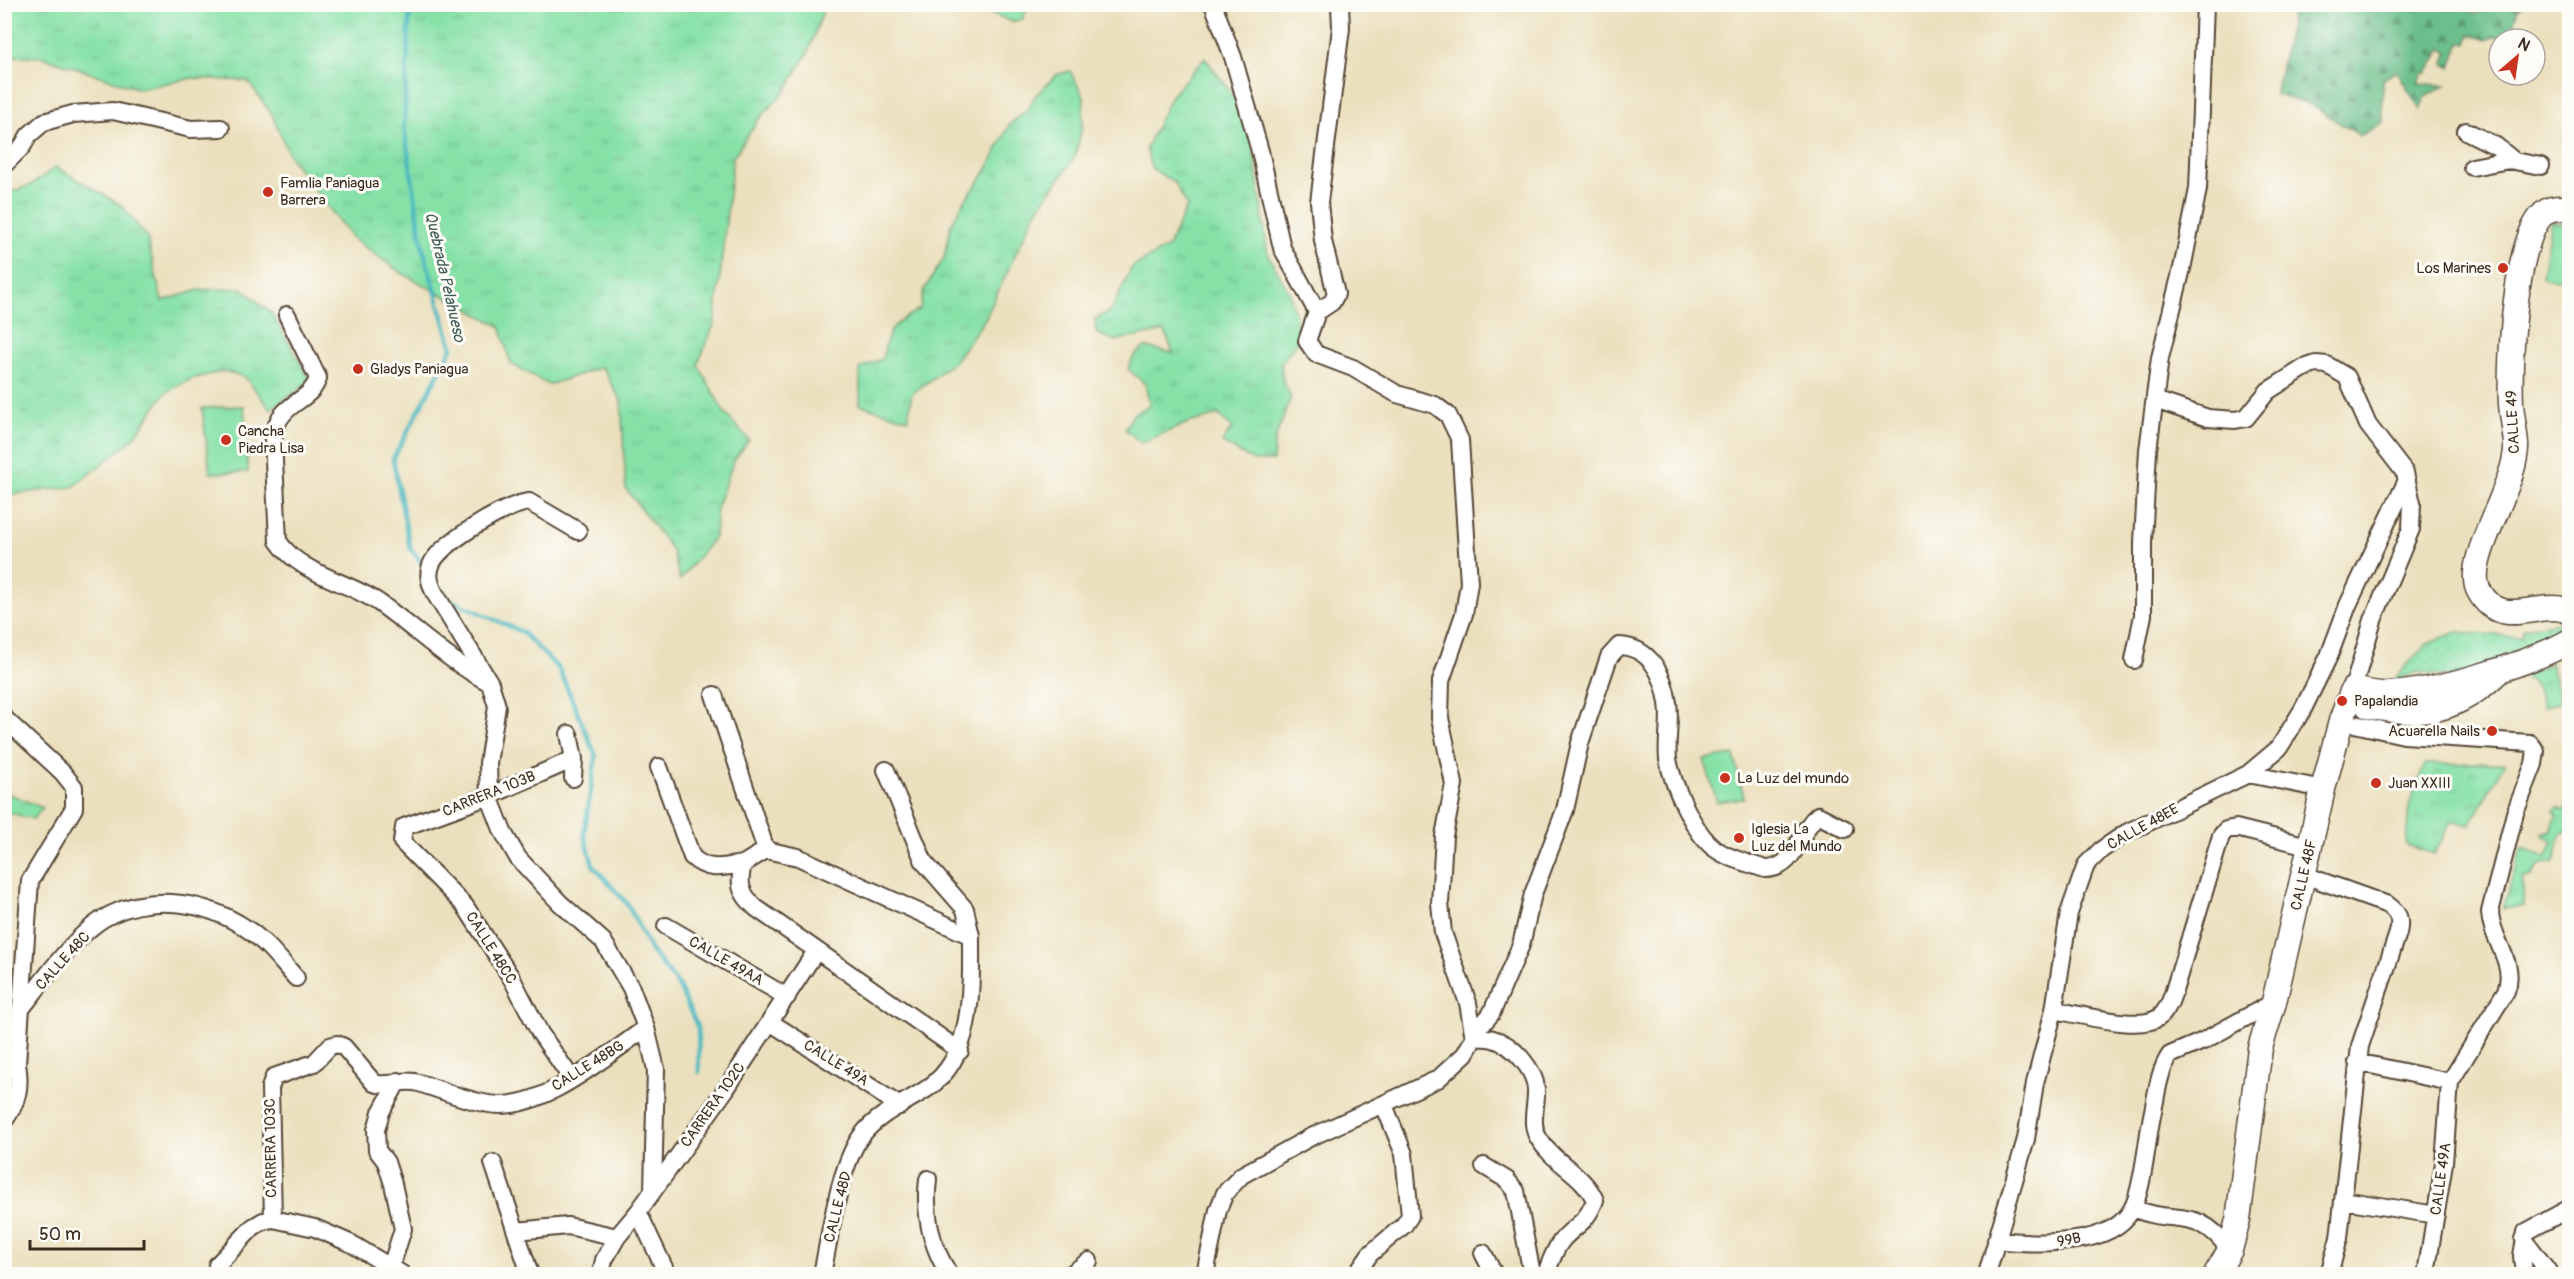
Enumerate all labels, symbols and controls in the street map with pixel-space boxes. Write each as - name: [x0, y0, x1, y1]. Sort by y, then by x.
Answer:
- north arrow: [2487, 27, 2547, 87]
- text: N: [2514, 33, 2534, 56]
- place label: Famlia Paniagua Barrera: [280, 174, 379, 210]
- marker: Famlia Paniagua Barrera: [261, 185, 275, 199]
- water label: Quebrada Pelahueso: [420, 210, 470, 345]
- place label: Los Marines: [2416, 259, 2491, 278]
- marker: Los Marines: [2496, 261, 2510, 275]
- place label: Gladys Paniagua: [370, 360, 468, 379]
- marker: Gladys Paniagua: [351, 362, 365, 376]
- street label: CALLE 49: [2502, 390, 2524, 454]
- place label: Cancha Piedra Lisa: [238, 422, 304, 458]
- marker: Cancha Piedra Lisa: [219, 433, 233, 447]
- place label: Papalandia: [2354, 692, 2418, 711]
- marker: Papalandia: [2335, 694, 2349, 708]
- place label: Acuarella Nails: [2388, 722, 2480, 741]
- marker: Acuarella Nails: [2485, 724, 2499, 738]
- street label: CARRERA 103B: [440, 767, 538, 821]
- place label: La Luz del mundo: [1737, 769, 1849, 788]
- marker: La Luz del mundo: [1718, 771, 1732, 785]
- place label: Juan XXIII: [2388, 774, 2451, 793]
- marker: Juan XXIII: [2369, 776, 2383, 790]
- street label: CALLE 48EE: [2104, 799, 2182, 854]
- place label: Iglesia La Luz del Mundo: [1751, 820, 1842, 856]
- marker: Iglesia La Luz del Mundo: [1732, 831, 1746, 845]
- street label: CALLE 48F: [2287, 838, 2321, 912]
- street label: CALLE 48CC: [461, 908, 521, 988]
- street label: CALLE 48C: [32, 928, 94, 994]
- street label: CALLE 49AA: [685, 932, 767, 990]
- street label: CALLE 48BG: [548, 1036, 628, 1096]
- street label: CALLE 49A: [800, 1036, 872, 1091]
- street label: CARRERA 102C: [677, 1059, 749, 1151]
- street label: CARRERA 103C: [261, 1098, 281, 1198]
- street label: CALLE 49A: [2427, 1141, 2456, 1217]
- street label: CALLE 48D: [820, 1169, 856, 1245]
- scale bar: [30, 1213, 144, 1251]
- text: 50 m: [39, 1223, 81, 1246]
- street label: 99B: [2055, 1228, 2083, 1252]

